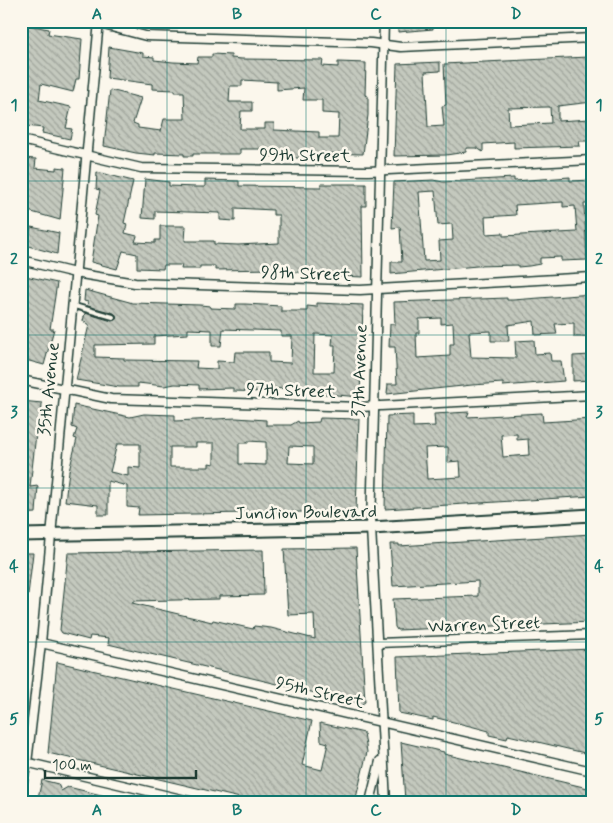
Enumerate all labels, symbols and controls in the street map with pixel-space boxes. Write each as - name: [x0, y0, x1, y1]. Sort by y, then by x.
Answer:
- text: A: [92, 4, 102, 25]
- text: B: [232, 4, 242, 25]
- text: C: [370, 4, 382, 25]
- text: D: [510, 4, 522, 25]
- text: 1: [10, 95, 18, 116]
- text: 1: [595, 95, 603, 116]
- street label: 99th Street: [259, 143, 351, 169]
- text: 2: [10, 249, 18, 270]
- text: 2: [595, 249, 603, 270]
- street label: 98th Street: [260, 260, 352, 288]
- street label: 37th Avenue: [346, 324, 374, 418]
- street label: 35th Avenue: [32, 341, 66, 437]
- street label: 97th Street: [246, 377, 336, 405]
- text: 3: [10, 402, 18, 423]
- text: 3: [595, 402, 603, 423]
- street label: Junction Boulevard: [235, 500, 377, 526]
- text: 4: [9, 556, 19, 577]
- text: 4: [594, 556, 604, 577]
- street label: Warren Street: [428, 611, 541, 639]
- street label: 95th Street: [273, 671, 367, 715]
- text: 5: [9, 709, 19, 730]
- text: 5: [594, 709, 604, 730]
- scale bar: [45, 748, 196, 780]
- text: 100 m: [52, 756, 92, 776]
- text: A: [92, 800, 102, 821]
- text: B: [232, 800, 242, 821]
- text: C: [370, 800, 382, 821]
- text: D: [510, 800, 522, 821]

